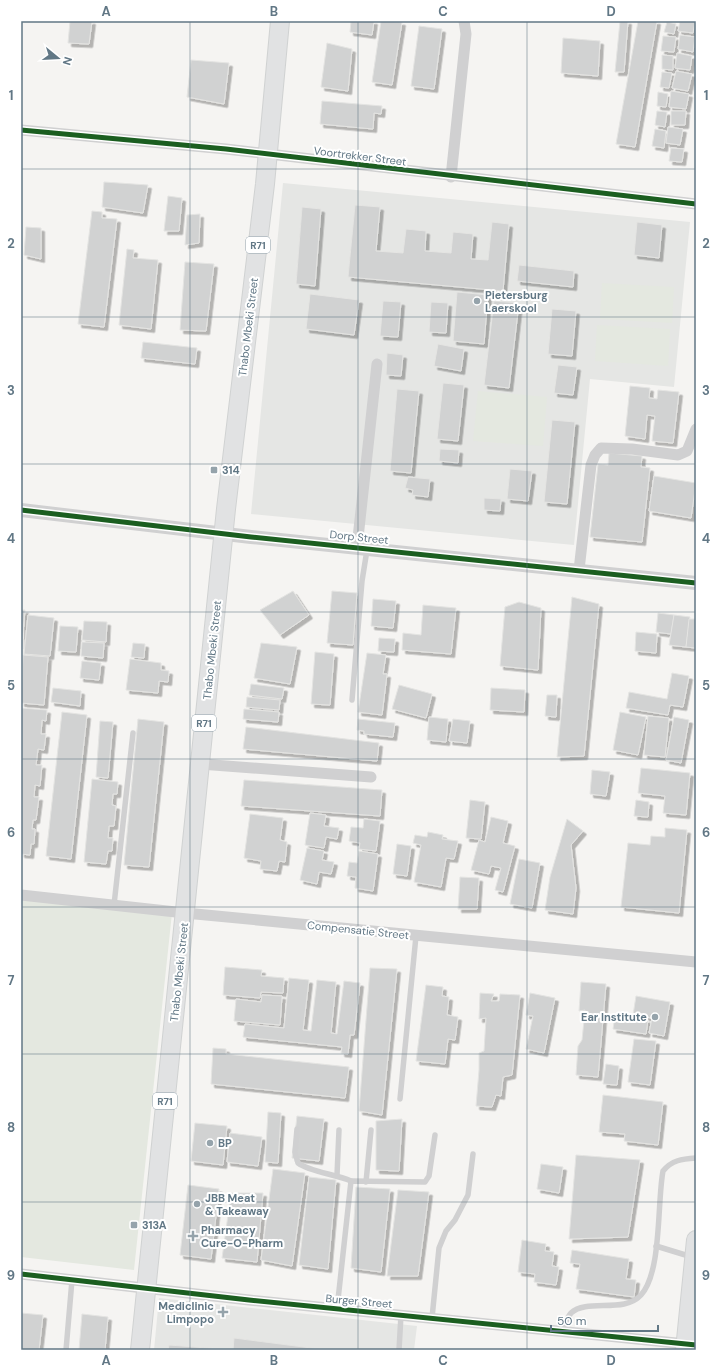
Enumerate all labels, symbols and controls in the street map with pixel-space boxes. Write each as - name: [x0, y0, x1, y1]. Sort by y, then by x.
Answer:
- text: A: [101, 3, 111, 20]
- text: B: [270, 3, 278, 20]
- text: C: [438, 3, 448, 20]
- text: D: [606, 3, 616, 20]
- north arrow: [38, 38, 78, 78]
- text: N: [60, 55, 75, 67]
- text: 1: [9, 87, 13, 104]
- text: 1: [704, 87, 708, 104]
- street label: Voortrekker Street: [313, 143, 407, 169]
- text: 2: [7, 235, 15, 252]
- text: 2: [702, 235, 710, 252]
- road number: R71: [246, 237, 270, 253]
- street label: Thabo Mbeki Street: [235, 277, 261, 377]
- place label: Pietersburg Laerskool: [485, 288, 548, 315]
- marker: Pietersburg Laerskool: [472, 296, 482, 306]
- text: 3: [7, 382, 15, 399]
- text: 3: [702, 382, 710, 399]
- place label: 314: [222, 463, 240, 477]
- marker: 314: [209, 465, 219, 475]
- street label: Dorp Street: [329, 527, 389, 547]
- text: 4: [7, 530, 15, 547]
- text: 4: [702, 530, 710, 547]
- street label: Thabo Mbeki Street: [200, 600, 224, 700]
- text: 5: [7, 677, 15, 694]
- text: 5: [702, 677, 710, 694]
- road number: R71: [192, 715, 216, 731]
- text: 6: [7, 824, 15, 841]
- text: 6: [702, 824, 710, 841]
- street label: Compensatie Street: [306, 918, 410, 942]
- street label: Thabo Mbeki Street: [167, 922, 191, 1022]
- text: 7: [8, 972, 15, 989]
- text: 7: [703, 972, 710, 989]
- place label: Ear Institute: [581, 1010, 647, 1024]
- marker: Ear Institute: [650, 1012, 660, 1022]
- road number: R71: [153, 1093, 177, 1109]
- text: 8: [7, 1119, 15, 1136]
- text: 8: [702, 1119, 710, 1136]
- place label: BP: [218, 1136, 232, 1150]
- marker: BP: [205, 1138, 215, 1148]
- place label: JBB Meat & Takeaway: [205, 1191, 269, 1218]
- marker: JBB Meat & Takeaway: [192, 1199, 202, 1209]
- place label: 313A: [142, 1218, 167, 1232]
- marker: 313A: [129, 1220, 139, 1230]
- place label: Pharmacy Cure-O-Pharm: [201, 1223, 283, 1250]
- marker: Pharmacy Cure-O-Pharm: [188, 1231, 198, 1241]
- text: 9: [7, 1267, 15, 1284]
- text: 9: [702, 1267, 710, 1284]
- street label: Burger Street: [325, 1291, 393, 1311]
- place label: Mediclinic Limpopo: [158, 1299, 214, 1326]
- marker: Mediclinic Limpopo: [217, 1306, 229, 1318]
- scale bar: [551, 1307, 658, 1333]
- text: 50 m: [557, 1313, 586, 1329]
- text: A: [101, 1352, 111, 1369]
- text: B: [270, 1352, 278, 1369]
- text: C: [438, 1352, 448, 1369]
- text: D: [606, 1352, 616, 1369]

